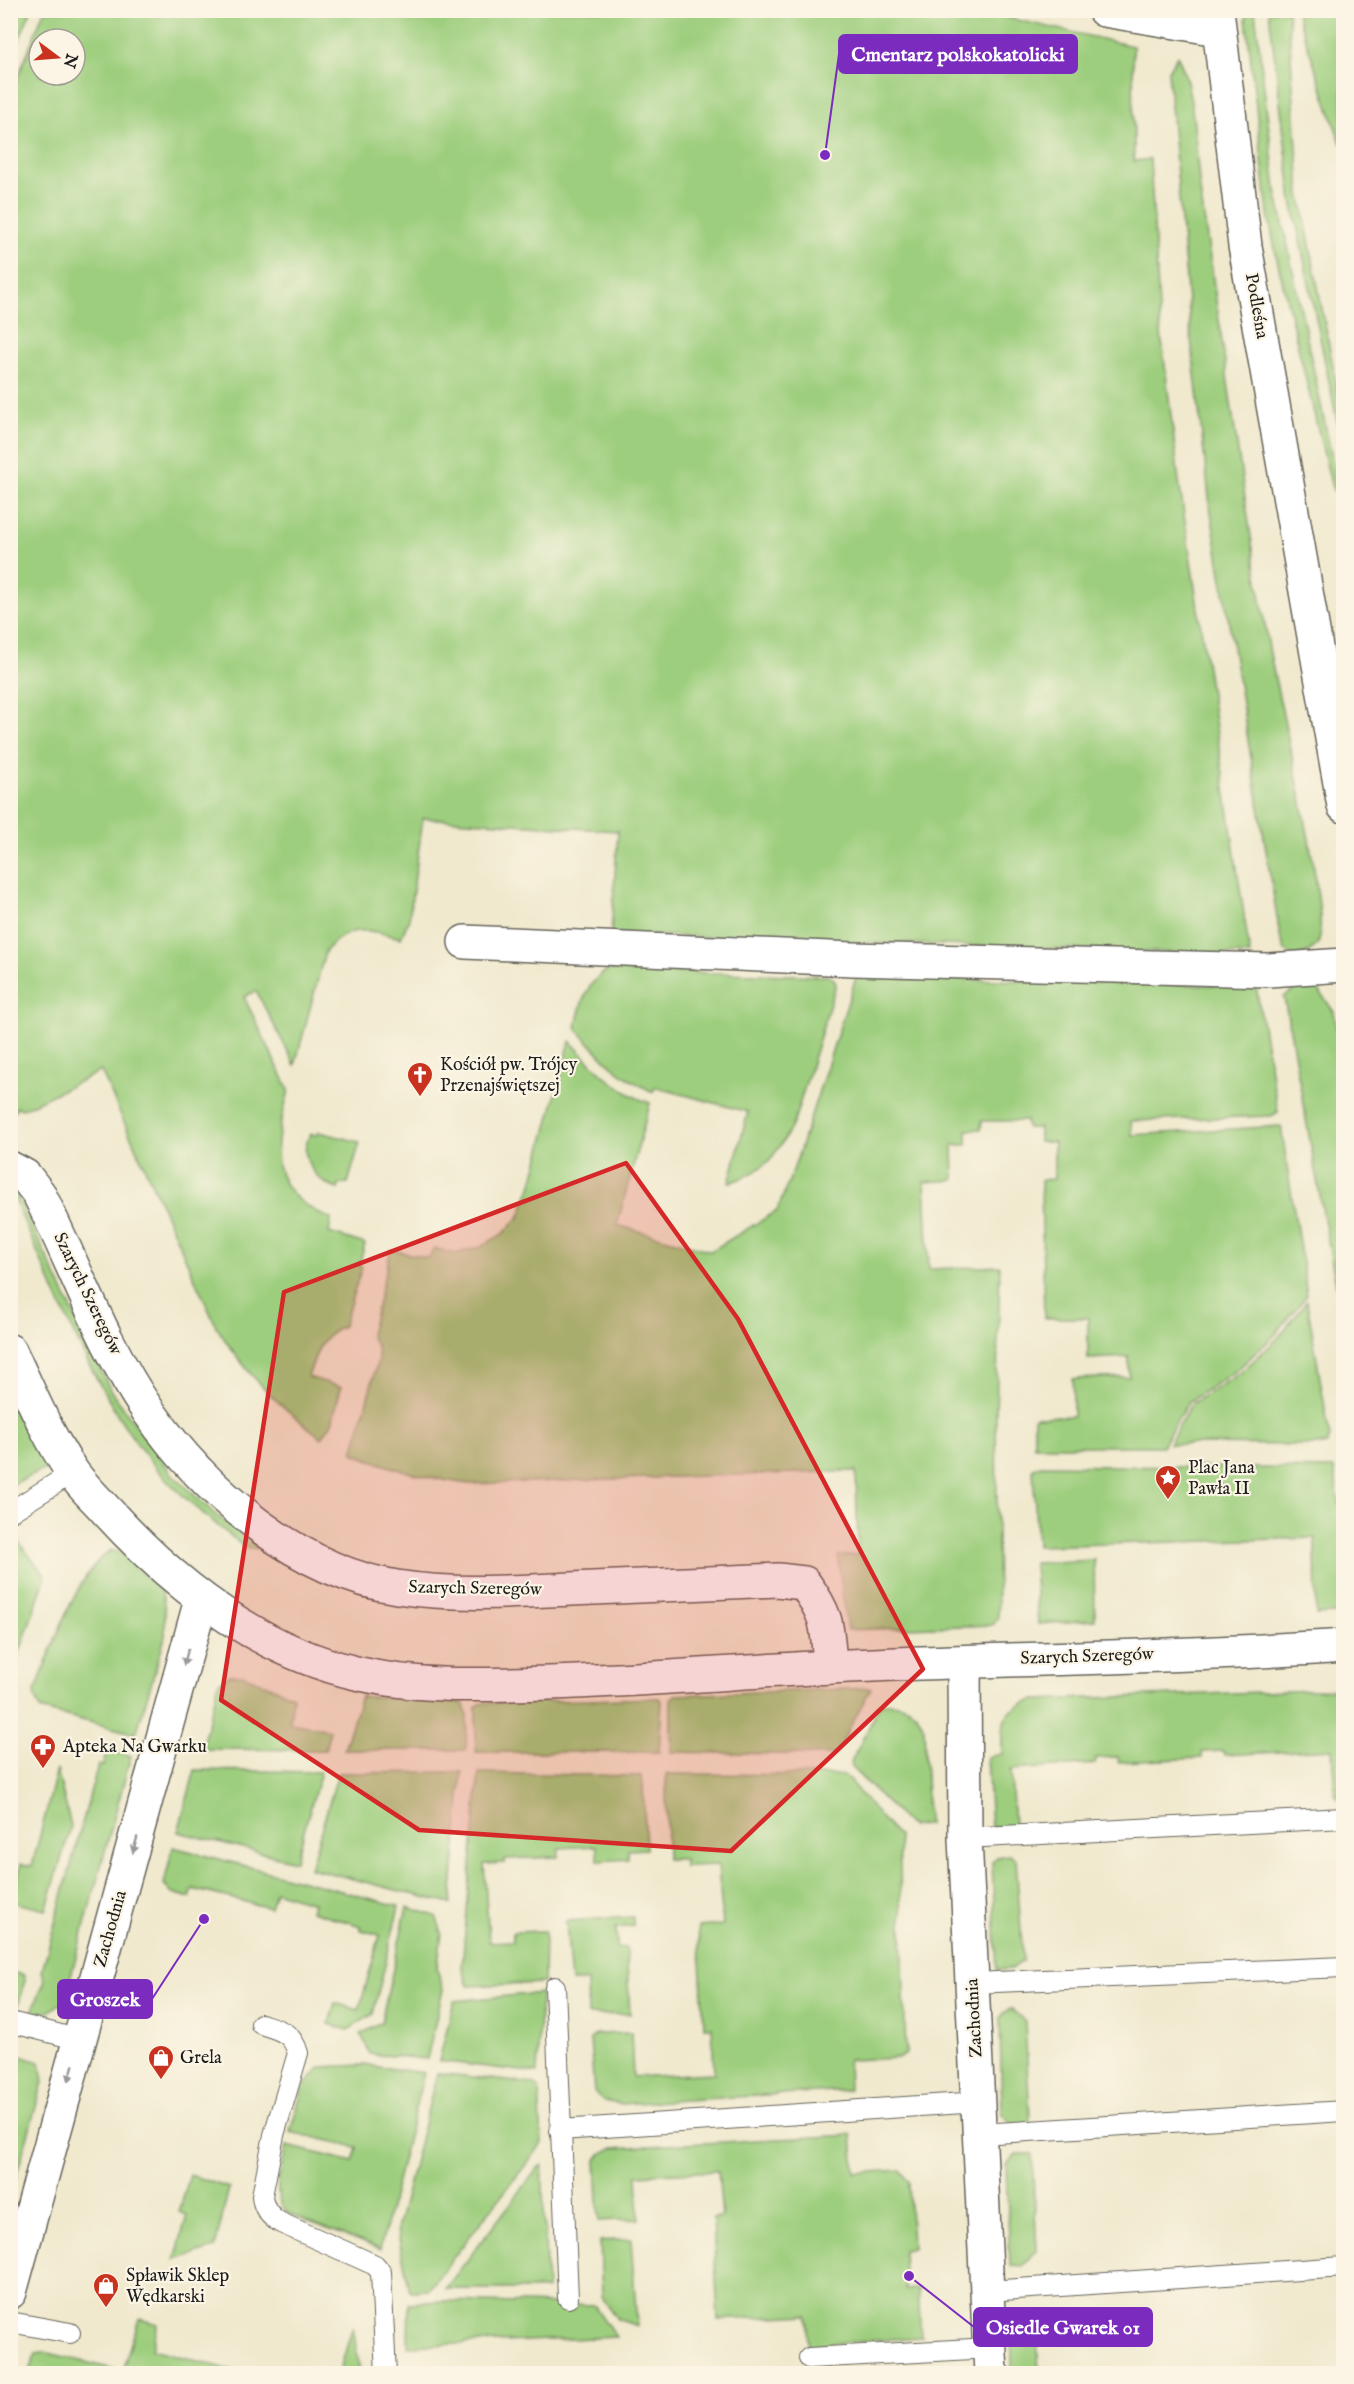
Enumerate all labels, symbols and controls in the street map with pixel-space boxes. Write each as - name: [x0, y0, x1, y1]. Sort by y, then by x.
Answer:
- north arrow: [27, 27, 87, 87]
- callout: Cmentarz polskokatolicki: [839, 35, 1077, 73]
- text: Cmentarz polskokatolicki: [851, 43, 1065, 68]
- text: N: [58, 50, 81, 70]
- street label: Podleśna: [1239, 271, 1273, 341]
- place label: Kościół pw. Trójcy Przenajświętszej: [440, 1054, 578, 1098]
- church icon: Kościół pw. Trójcy Przenajświętszej: [405, 1060, 435, 1098]
- street label: Szarych Szeregów: [47, 1229, 127, 1360]
- place label: Plac Jana Pawła II: [1188, 1457, 1255, 1501]
- place icon: Plac Jana Pawła II: [1153, 1463, 1183, 1501]
- street label: Szarych Szeregów: [408, 1576, 543, 1602]
- street label: Szarych Szeregów: [1020, 1643, 1155, 1671]
- one-way arrow: [181, 1648, 190, 1666]
- pharmacy icon: Apteka Na Gwarku: [28, 1732, 58, 1770]
- place label: Apteka Na Gwarku: [62, 1736, 207, 1759]
- one-way arrow: [130, 1836, 139, 1854]
- street label: Zachodnia: [89, 1888, 133, 1970]
- street label: Zachodnia: [961, 1978, 989, 2058]
- callout: Groszek: [58, 1980, 152, 2018]
- text: Groszek: [70, 1988, 141, 2013]
- shop icon: Grela: [146, 2043, 176, 2081]
- place label: Grela: [180, 2047, 222, 2070]
- one-way arrow: [66, 2064, 75, 2082]
- place label: Spławik Sklep Wędkarski: [126, 2265, 230, 2309]
- shop icon: Spławik Sklep Wędkarski: [91, 2271, 121, 2309]
- callout: Osiedle Gwarek 01: [974, 2308, 1152, 2346]
- text: Osiedle Gwarek 01: [986, 2316, 1140, 2341]

